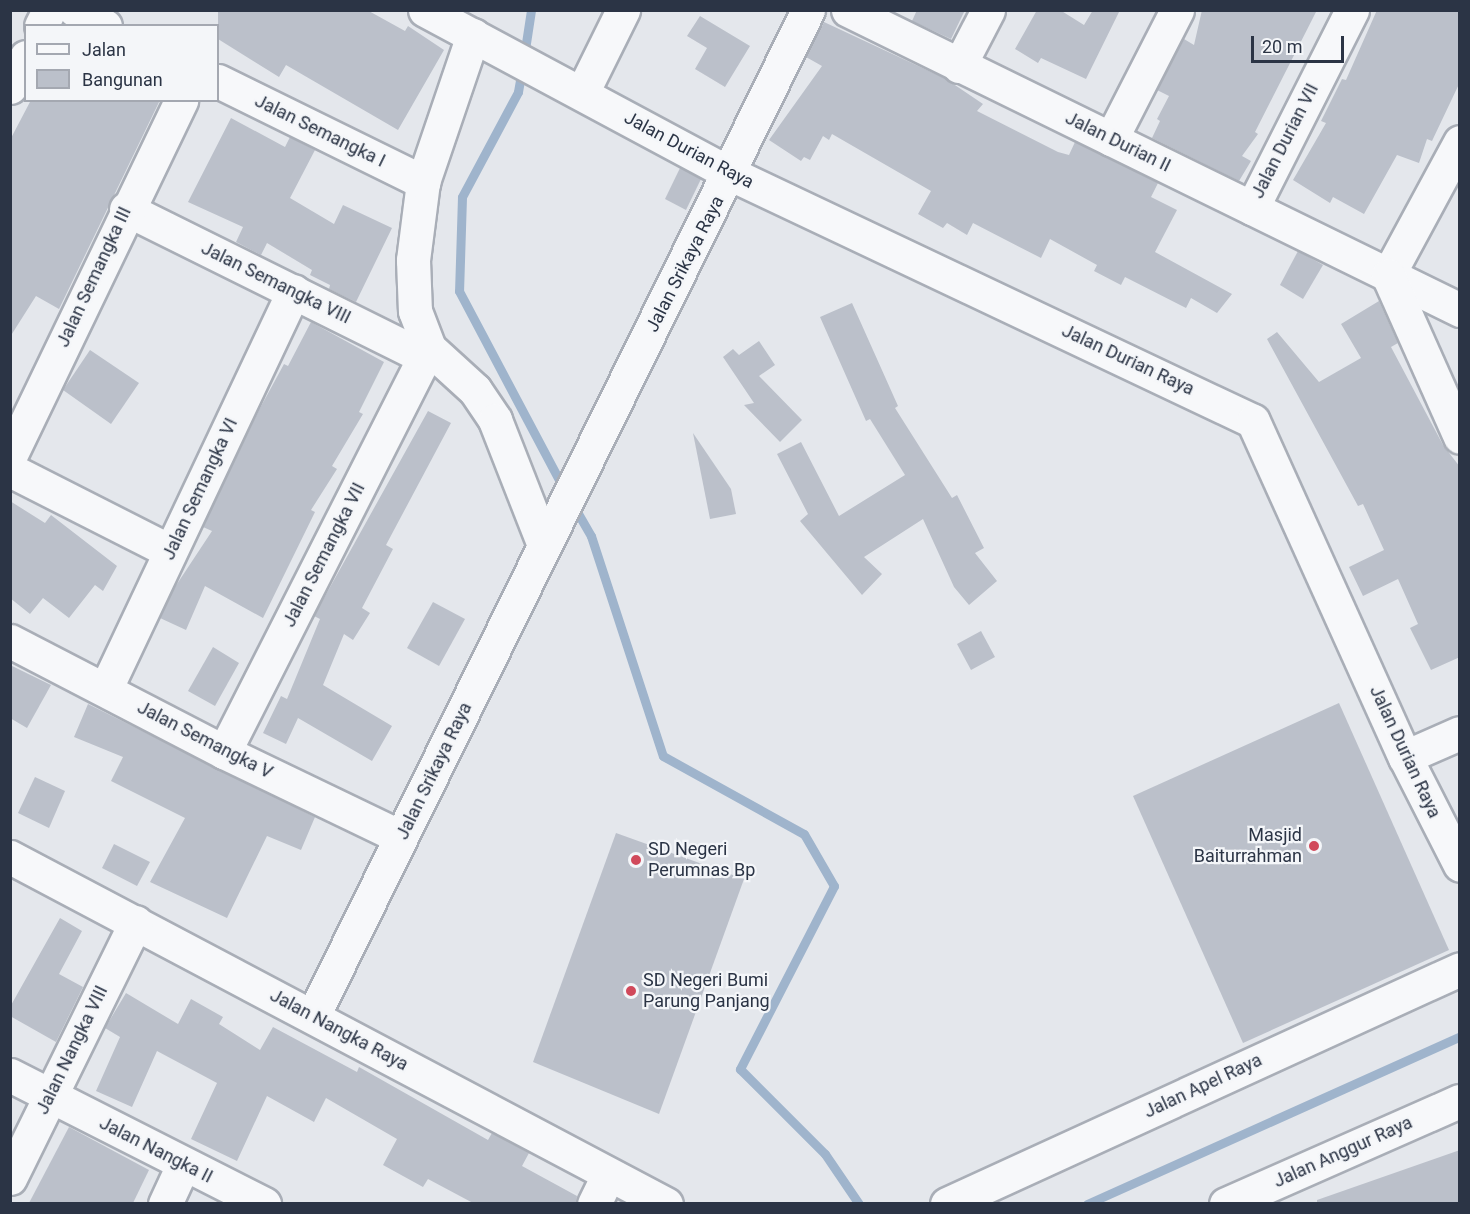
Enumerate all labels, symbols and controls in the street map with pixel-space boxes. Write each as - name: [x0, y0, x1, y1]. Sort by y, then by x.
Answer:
- legend: [24, 24, 219, 102]
- scale bar: [1254, 24, 1347, 62]
- text: 20 m: [1262, 36, 1302, 57]
- text: Jalan: [82, 39, 126, 60]
- text: Bangunan: [82, 69, 163, 90]
- street label: Jalan Durian VII: [1247, 80, 1323, 202]
- street label: Jalan Semangka I: [251, 90, 389, 172]
- street label: Jalan Durian Raya: [621, 107, 757, 193]
- street label: Jalan Durian II: [1062, 107, 1174, 177]
- street label: Jalan Srikaya Raya: [641, 192, 729, 336]
- street label: Jalan Semangka III: [52, 203, 136, 351]
- street label: Jalan Semangka VIII: [198, 237, 354, 329]
- street label: Jalan Durian Raya: [1058, 320, 1198, 400]
- street label: Jalan Semangka VI: [158, 415, 242, 563]
- street label: Jalan Semangka VII: [278, 479, 370, 631]
- street label: Jalan Durian Raya: [1365, 682, 1445, 822]
- street label: Jalan Semangka V: [134, 697, 276, 783]
- street label: Jalan Srikaya Raya: [391, 699, 477, 843]
- place label: Masjid Baiturrahman: [1194, 825, 1302, 868]
- place label: SD Negeri Perumnas Bp: [648, 839, 755, 882]
- marker: Masjid Baiturrahman: [1307, 839, 1321, 853]
- marker: SD Negeri Perumnas Bp: [629, 853, 643, 867]
- place label: SD Negeri Bumi Parung Panjang: [643, 970, 770, 1012]
- street label: Jalan Nangka VIII: [31, 982, 113, 1118]
- street label: Jalan Nangka Raya: [266, 984, 412, 1076]
- marker: SD Negeri Bumi Parung Panjang: [624, 984, 638, 998]
- street label: Jalan Apel Raya: [1141, 1049, 1265, 1123]
- street label: Jalan Nangka II: [96, 1112, 216, 1188]
- street label: Jalan Anggur Raya: [1270, 1112, 1416, 1192]

